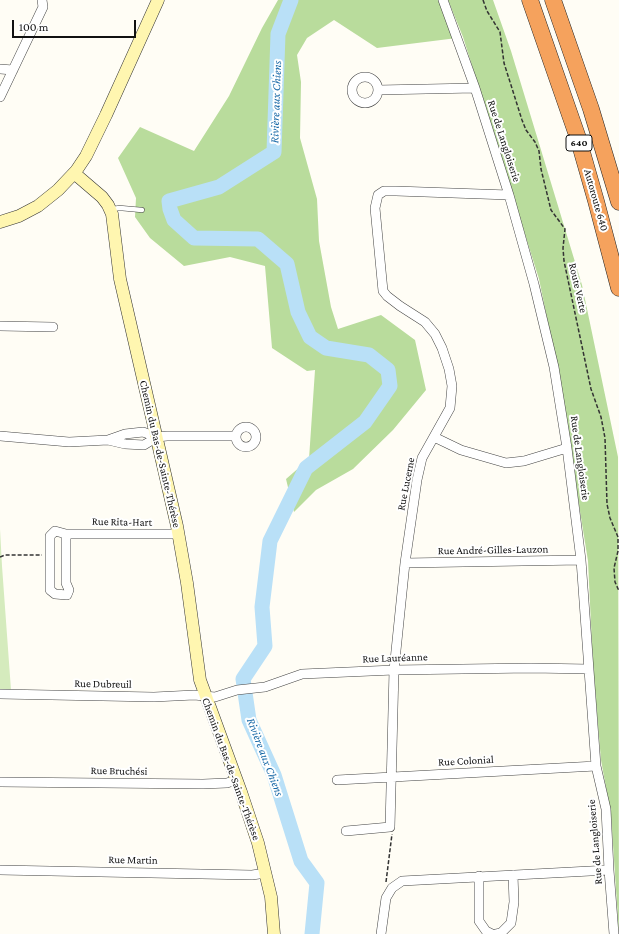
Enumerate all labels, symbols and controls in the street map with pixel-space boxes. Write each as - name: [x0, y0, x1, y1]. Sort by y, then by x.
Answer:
- scale bar: [14, 12, 138, 38]
- text: 100 m: [19, 20, 48, 34]
- water label: Rivière aux Chiens: [267, 60, 285, 144]
- street label: Rue de Langloiserie: [485, 98, 523, 184]
- road number: 640: [566, 135, 592, 151]
- street label: Autoroute 640: [581, 167, 611, 233]
- street label: Route Verte: [566, 262, 590, 314]
- street label: Chemin du Bas-de-Sainte-Thérèse: [137, 379, 183, 529]
- street label: Rue de Langloiserie: [568, 415, 592, 501]
- street label: Rue Lucerne: [394, 456, 418, 512]
- street label: Rue Rita-Hart: [92, 515, 152, 529]
- street label: Rue André-Gilles-Lauzon: [438, 542, 548, 558]
- street label: Rue Lauréanne: [362, 650, 428, 666]
- street label: Rue Dubreuil: [74, 677, 132, 691]
- street label: Chemin du Bas-de-Sainte-Thérèse: [199, 696, 263, 842]
- water label: Rivière aux Chiens: [243, 716, 287, 798]
- street label: Rue Colonial: [438, 753, 494, 769]
- street label: Rue Bruchési: [90, 764, 148, 778]
- street label: Rue de Langloiserie: [585, 799, 605, 885]
- street label: Rue Martin: [108, 853, 158, 867]

